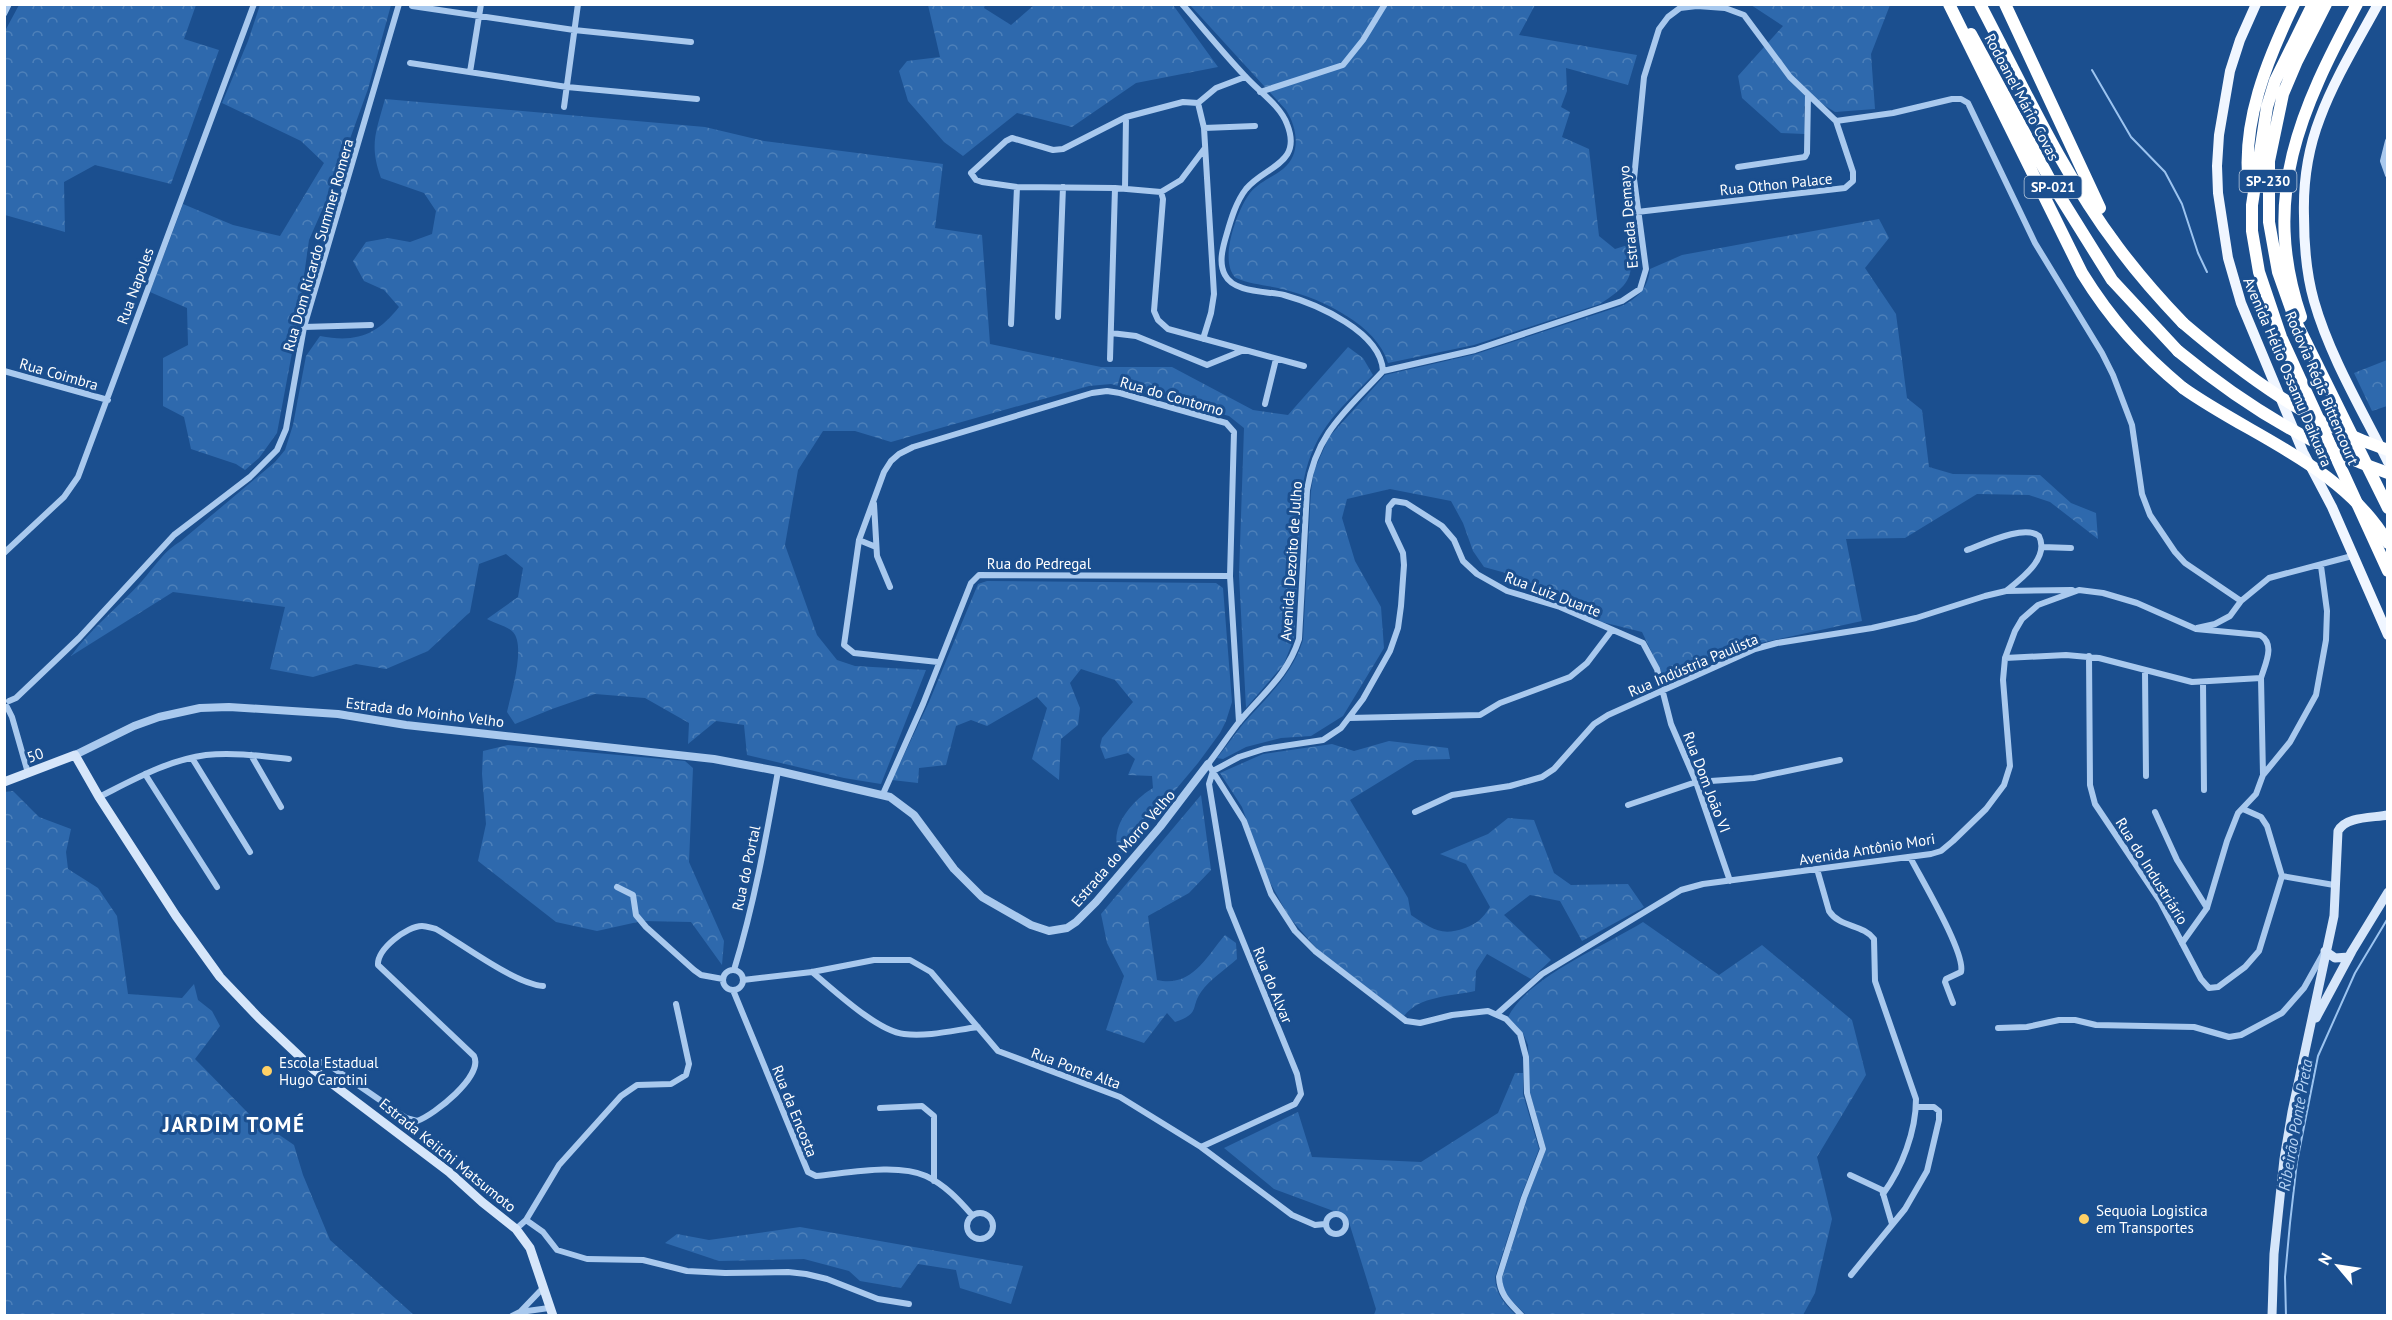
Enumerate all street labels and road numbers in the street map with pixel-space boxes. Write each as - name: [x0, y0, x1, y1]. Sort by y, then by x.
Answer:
- street label: Rodoanel Mário Covas: [1980, 30, 2064, 164]
- street label: Rua Dom Ricardo Summer Romera: [278, 136, 358, 354]
- street label: Estrada Demayo: [1614, 165, 1642, 269]
- street label: Rua Othon Palace: [1719, 169, 1833, 199]
- road number: SP-230: [2240, 170, 2296, 192]
- road number: SP-021: [2024, 176, 2082, 198]
- street label: Rua Napoles: [112, 245, 158, 327]
- street label: Avenida Hélio Ossamu Daikuara: [2239, 274, 2337, 470]
- street label: Rodovia Régis Bittencourt: [2281, 308, 2363, 468]
- street label: Rua Coimbra: [17, 354, 101, 394]
- street label: Rua do Contorno: [1118, 372, 1226, 420]
- street label: Avenida Dezoito de Julho: [1276, 480, 1306, 642]
- street label: Rua do Pedregal: [987, 554, 1092, 573]
- street label: Rua Luiz Duarte: [1502, 567, 1604, 621]
- street label: Rua Indústria Paulista: [1625, 629, 1761, 701]
- street label: Estrada do Moinho Velho: [345, 693, 505, 731]
- street label: Rua Dom João VI: [1679, 729, 1735, 835]
- street label: 50: [24, 743, 46, 767]
- street label: Estrada do Morro Velho: [1067, 785, 1179, 911]
- street label: Rua do Industriário: [2112, 814, 2192, 928]
- street label: Rua do Portal: [728, 823, 764, 912]
- street label: Avenida Antônio Mori: [1798, 829, 1936, 869]
- street label: Rua do Alvar: [1249, 944, 1297, 1026]
- street label: Rua Ponte Alta: [1029, 1043, 1123, 1093]
- street label: Rua da Encosta: [768, 1062, 822, 1160]
- street label: Estrada Keiichi Matsumoto: [376, 1094, 520, 1216]

